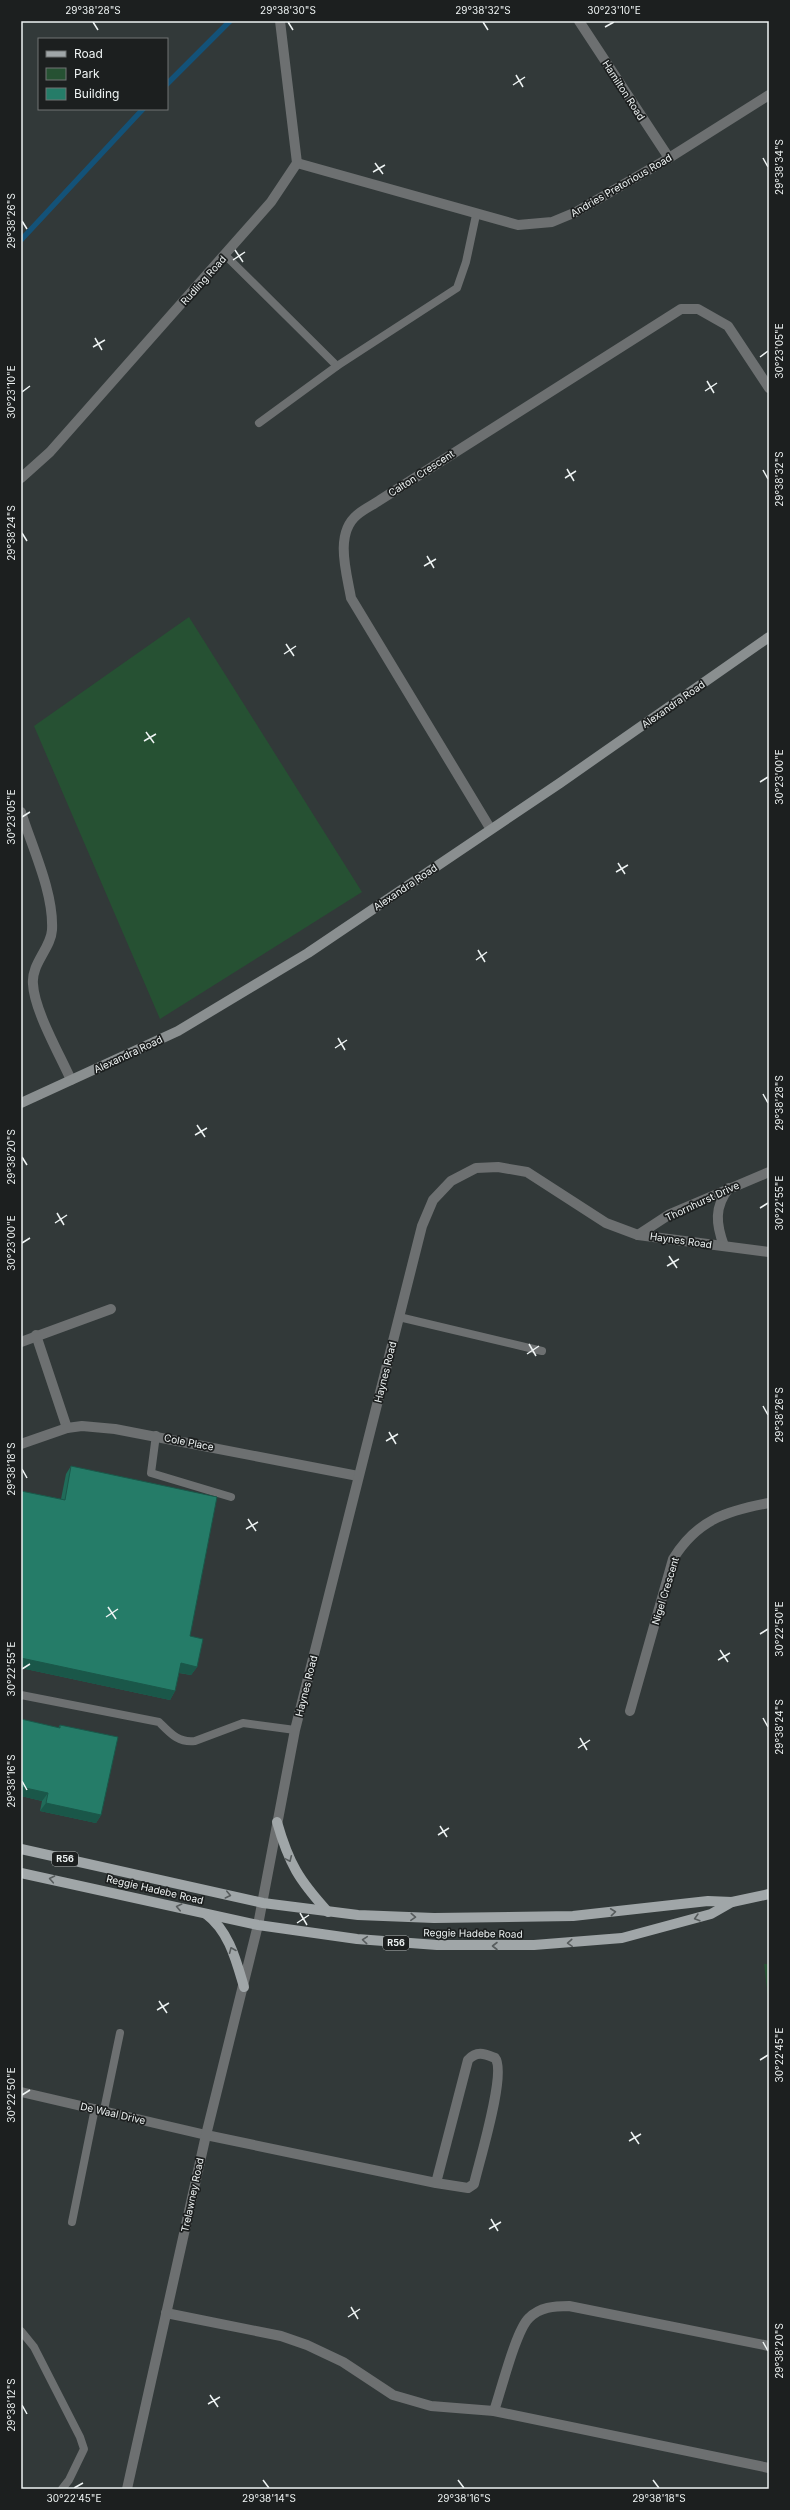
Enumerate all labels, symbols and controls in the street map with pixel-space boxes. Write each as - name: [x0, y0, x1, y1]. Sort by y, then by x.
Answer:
- text: 29°38'28"S: [65, 4, 121, 16]
- text: 29°38'30"S: [260, 4, 316, 16]
- text: 29°38'32"S: [455, 4, 511, 16]
- text: 30°23'10"E: [587, 4, 641, 16]
- legend: [38, 38, 168, 110]
- text: Road: [74, 46, 103, 61]
- street label: Hamilton Road: [600, 58, 648, 122]
- text: Park: [74, 66, 100, 81]
- text: Building: [74, 86, 119, 101]
- text: 29°38'34"S: [773, 139, 785, 195]
- street label: Andries Pretorious Road: [568, 151, 674, 219]
- text: 29°38'26"S: [5, 193, 17, 249]
- street label: Rudling Road: [178, 253, 228, 307]
- text: 30°23'05"E: [773, 323, 785, 379]
- text: 30°23'10"E: [5, 365, 17, 419]
- street label: Calton Crescent: [386, 447, 457, 499]
- text: 29°38'32"S: [773, 451, 785, 507]
- text: 29°38'24"S: [5, 505, 17, 561]
- street label: Alexandra Road: [639, 678, 707, 730]
- text: 30°23'00"E: [773, 749, 785, 805]
- text: 30°23'05"E: [5, 789, 17, 845]
- street label: Alexandra Road: [371, 861, 439, 913]
- street label: Alexandra Road: [92, 1033, 164, 1075]
- text: 29°38'28"S: [773, 1075, 785, 1131]
- text: 29°38'20"S: [5, 1129, 17, 1185]
- text: 30°22'55"E: [773, 1175, 785, 1231]
- street label: Thornhurst Drive: [663, 1179, 741, 1223]
- text: 30°23'00"E: [5, 1215, 17, 1271]
- street label: Haynes Road: [649, 1230, 713, 1250]
- street label: Haynes Road: [372, 1340, 398, 1404]
- text: 29°38'26"S: [773, 1387, 785, 1443]
- street label: Cole Place: [163, 1431, 215, 1453]
- text: 29°38'18"S: [5, 1442, 17, 1496]
- street label: Nigel Crescent: [649, 1555, 681, 1626]
- text: 30°22'50"E: [773, 1601, 785, 1657]
- text: 30°22'55"E: [5, 1641, 17, 1697]
- street label: Haynes Road: [293, 1654, 319, 1718]
- text: 29°38'24"S: [773, 1699, 785, 1755]
- text: 29°38'16"S: [5, 1754, 17, 1808]
- road number: R56: [52, 1852, 78, 1866]
- one-way arrow: [284, 1854, 292, 1862]
- street label: Reggie Hadebe Road: [105, 1872, 205, 1906]
- one-way arrow: [49, 1876, 56, 1884]
- one-way arrow: [225, 1890, 231, 1898]
- one-way arrow: [176, 1903, 183, 1911]
- one-way arrow: [610, 1908, 616, 1917]
- one-way arrow: [410, 1913, 416, 1922]
- one-way arrow: [694, 1913, 701, 1922]
- street label: Reggie Hadebe Road: [423, 1926, 523, 1940]
- one-way arrow: [362, 1936, 368, 1945]
- road number: R56: [383, 1936, 409, 1950]
- one-way arrow: [567, 1939, 573, 1948]
- one-way arrow: [492, 1942, 498, 1950]
- one-way arrow: [229, 1946, 237, 1954]
- text: 30°22'45"E: [773, 2028, 785, 2082]
- text: 30°22'50"E: [5, 2067, 17, 2123]
- street label: De Waal Drive: [79, 2100, 147, 2126]
- street label: Trelawney Road: [178, 2157, 206, 2233]
- text: 29°38'20"S: [773, 2323, 785, 2379]
- text: 29°38'12"S: [5, 2378, 17, 2432]
- text: 30°22'45"E: [47, 2492, 101, 2504]
- text: 29°38'14"S: [242, 2492, 296, 2504]
- text: 29°38'16"S: [437, 2492, 491, 2504]
- text: 29°38'18"S: [632, 2492, 686, 2504]

